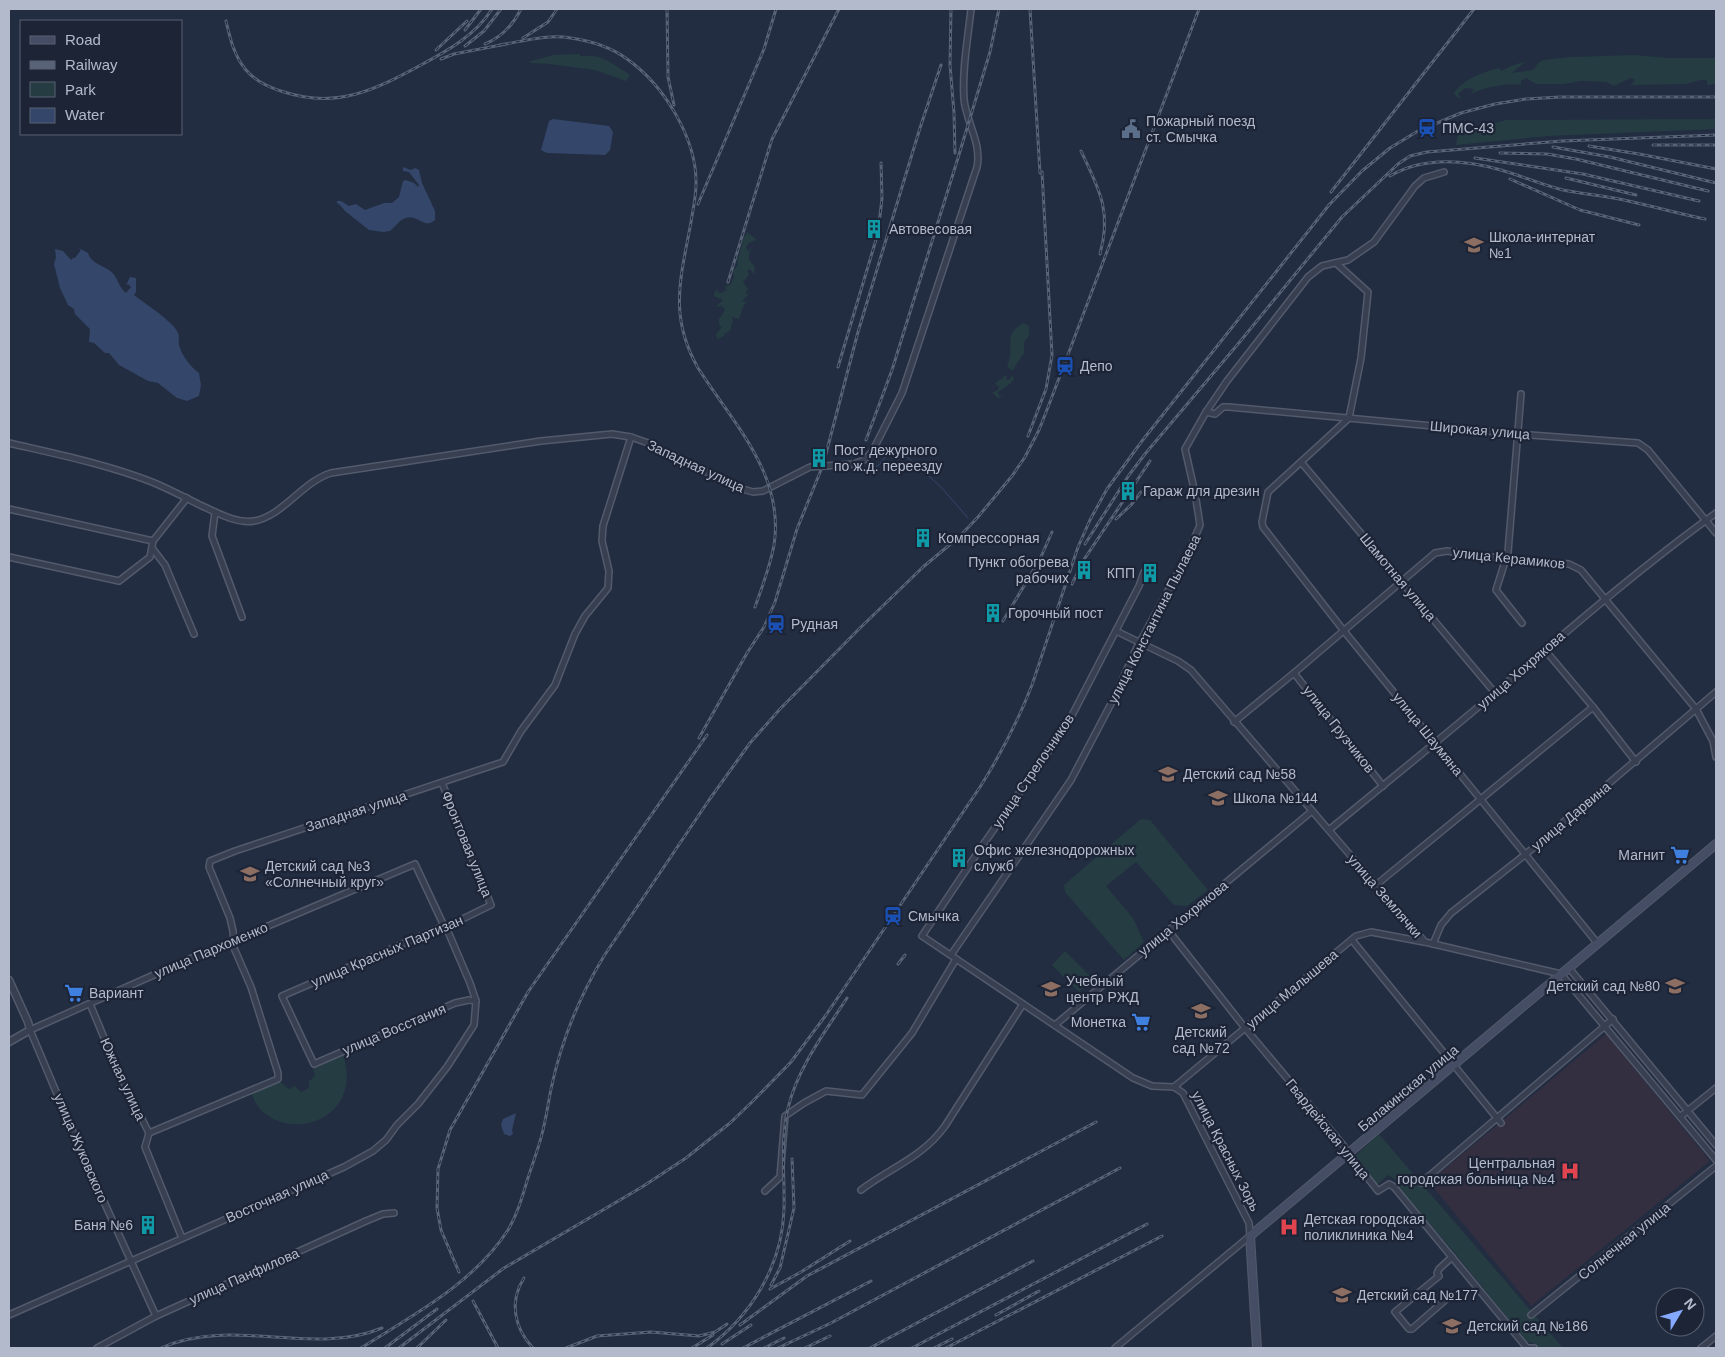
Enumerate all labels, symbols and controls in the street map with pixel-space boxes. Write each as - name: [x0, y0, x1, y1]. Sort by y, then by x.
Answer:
- legend: [20, 20, 182, 135]
- text: Road: [65, 31, 101, 48]
- text: Railway: [65, 56, 118, 73]
- text: Park: [65, 81, 96, 98]
- text: Water: [65, 106, 104, 123]
- place label: Пожарный поезд ст. Смычка: [1146, 113, 1255, 145]
- station icon: ПМС-43: [1416, 117, 1438, 139]
- public building icon: Пожарный поезд ст. Смычка: [1120, 118, 1142, 140]
- place label: ПМС-43: [1442, 120, 1494, 136]
- building icon: Автовесовая: [863, 218, 885, 240]
- place label: Автовесовая: [889, 221, 972, 237]
- place label: Школа-интернат №1: [1489, 229, 1596, 261]
- school or university icon: Школа-интернат №1: [1463, 234, 1485, 256]
- station icon: Депо: [1054, 355, 1076, 377]
- place label: Депо: [1080, 358, 1113, 374]
- street label: Широкая улица: [1429, 418, 1531, 442]
- street label: Западная улица: [645, 437, 747, 496]
- place label: Пост дежурного по ж.д. переезду: [834, 442, 942, 474]
- building icon: Пост дежурного по ж.д. переезду: [808, 447, 830, 469]
- building icon: Гараж для дрезин: [1117, 480, 1139, 502]
- place label: Гараж для дрезин: [1143, 483, 1260, 499]
- building icon: Компрессорная: [912, 527, 934, 549]
- place label: Компрессорная: [938, 530, 1040, 546]
- street label: Шамотная улица: [1357, 530, 1439, 624]
- street label: улица Константина Пылаева: [1104, 532, 1204, 706]
- street label: улица Керамиков: [1452, 544, 1566, 572]
- place label: Пункт обогрева рабочих: [968, 554, 1069, 586]
- building icon: Пункт обогрева рабочих: [1073, 559, 1095, 581]
- building icon: КПП: [1139, 562, 1161, 584]
- place label: КПП: [1107, 565, 1135, 581]
- building icon: Горочный пост: [982, 602, 1004, 624]
- place label: Горочный пост: [1008, 605, 1104, 621]
- station icon: Рудная: [765, 613, 787, 635]
- place label: Рудная: [791, 616, 838, 632]
- street label: улица Хохрякова: [1474, 628, 1568, 712]
- street label: улица Грузчиков: [1300, 682, 1378, 776]
- street label: улица Шаумяна: [1390, 689, 1467, 779]
- street label: улица Стрелочников: [989, 711, 1077, 831]
- school or university icon: Детский сад №58: [1157, 763, 1179, 785]
- place label: Детский сад №58: [1183, 766, 1296, 782]
- street label: улица Дарвина: [1528, 778, 1614, 854]
- street label: Западная улица: [303, 787, 409, 835]
- school or university icon: Школа №144: [1207, 787, 1229, 809]
- street label: Фронтовая улица: [438, 789, 496, 900]
- place label: Школа №144: [1233, 790, 1318, 806]
- place label: Офис железнодорожных служб: [974, 842, 1135, 874]
- supermarket icon: Магнит: [1669, 844, 1691, 866]
- building icon: Офис железнодорожных служб: [948, 847, 970, 869]
- place label: Магнит: [1618, 847, 1666, 863]
- street label: улица Землячки: [1344, 851, 1426, 941]
- place label: Детский сад №3 «Солнечный круг»: [265, 858, 384, 890]
- school or university icon: Детский сад №3 «Солнечный круг»: [239, 863, 261, 885]
- street label: улица Хохрякова: [1135, 877, 1231, 959]
- station icon: Смычка: [882, 905, 904, 927]
- place label: Смычка: [908, 908, 960, 924]
- street label: улица Красных Партизан: [309, 912, 465, 990]
- street label: улица Пархоменко: [152, 919, 270, 981]
- street label: улица Малышева: [1243, 946, 1341, 1032]
- place label: Учебный центр РЖД: [1066, 973, 1140, 1005]
- school or university icon: Детский сад №80: [1664, 975, 1686, 997]
- school or university icon: Учебный центр РЖД: [1040, 978, 1062, 1000]
- place label: Детский сад №80: [1547, 978, 1660, 994]
- supermarket icon: Вариант: [63, 982, 85, 1004]
- place label: Вариант: [89, 985, 144, 1001]
- street label: улица Восстания: [340, 1000, 448, 1058]
- school or university icon: Детский сад №72: [1190, 1000, 1212, 1022]
- supermarket icon: Монетка: [1130, 1011, 1152, 1033]
- place label: Монетка: [1071, 1014, 1126, 1030]
- place label: Детский сад №72: [1172, 1024, 1230, 1056]
- street label: Южная улица: [97, 1035, 149, 1123]
- street label: Балакинская улица: [1355, 1041, 1461, 1135]
- street label: Гвардейская улица: [1283, 1076, 1373, 1182]
- street label: улица Красных Зорь: [1189, 1088, 1263, 1214]
- street label: улица Жуковского: [51, 1091, 111, 1205]
- place label: Центральная городская больница №4: [1397, 1155, 1555, 1187]
- hospital icon: Центральная городская больница №4: [1559, 1160, 1581, 1182]
- street label: Восточная улица: [223, 1166, 331, 1226]
- street label: Солнечная улица: [1575, 1199, 1673, 1283]
- place label: Детская городская поликлиника №4: [1304, 1211, 1425, 1243]
- building icon: Баня №6: [137, 1214, 159, 1236]
- hospital icon: Детская городская поликлиника №4: [1278, 1216, 1300, 1238]
- place label: Баня №6: [74, 1217, 133, 1233]
- street label: улица Панфилова: [187, 1245, 302, 1307]
- school or university icon: Детский сад №177: [1331, 1284, 1353, 1306]
- place label: Детский сад №177: [1357, 1287, 1478, 1303]
- north arrow: [1655, 1287, 1705, 1337]
- text: N: [1681, 1295, 1700, 1313]
- school or university icon: Детский сад №186: [1441, 1315, 1463, 1337]
- place label: Детский сад №186: [1467, 1318, 1588, 1334]

